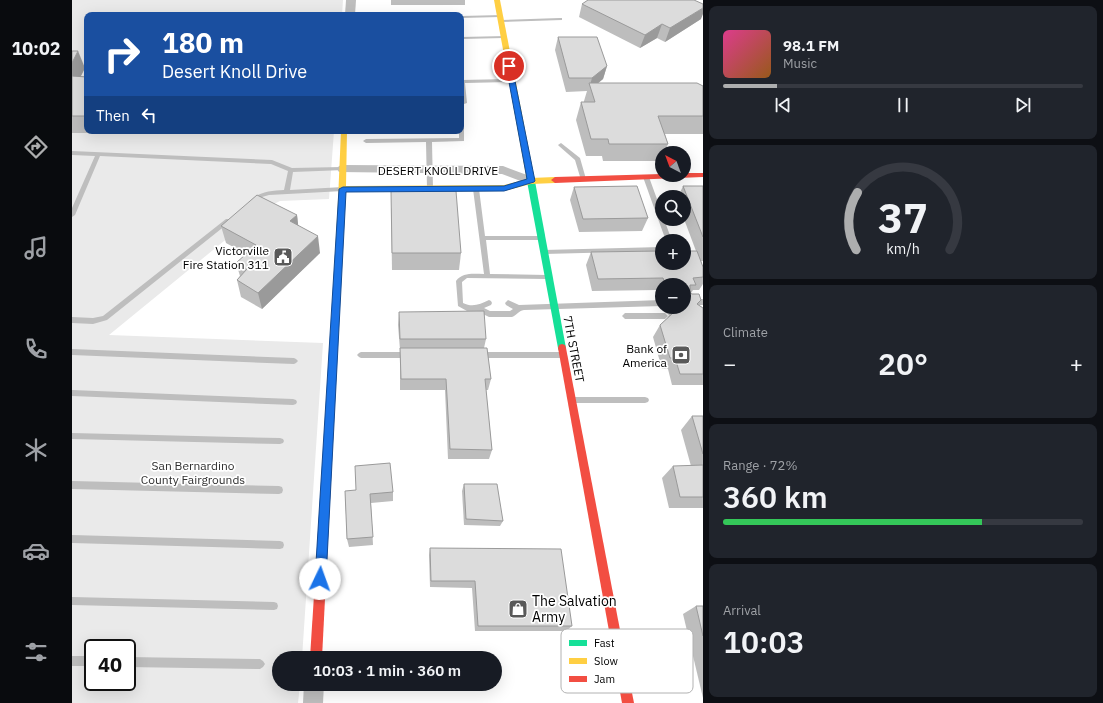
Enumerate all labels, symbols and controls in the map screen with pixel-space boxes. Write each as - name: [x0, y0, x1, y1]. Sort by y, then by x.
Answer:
- text: 180 m: [162, 24, 244, 61]
- icon: right: [96, 28, 148, 80]
- text: 98.1 FM: [783, 36, 839, 55]
- text: 10:02: [11, 37, 61, 60]
- pin: [492, 49, 526, 83]
- icon: arrive: [498, 55, 520, 77]
- text: Music: [783, 55, 817, 72]
- text: Desert Knoll Drive: [162, 60, 307, 83]
- icon: previous: [772, 94, 794, 116]
- icon: pause: [892, 94, 914, 116]
- icon: next: [1012, 94, 1034, 116]
- icon: left: [138, 104, 160, 126]
- text: Then: [96, 106, 130, 125]
- icon: directions: [22, 133, 50, 161]
- north arrow: [655, 146, 691, 182]
- map controls: [655, 146, 691, 314]
- street label: DESERT KNOLL DRIVE: [378, 163, 498, 178]
- button: search: [655, 190, 691, 226]
- text: 37: [878, 190, 928, 244]
- icon: music: [22, 234, 50, 262]
- button: +: [655, 234, 691, 270]
- text: km/h: [886, 239, 920, 258]
- place label: Victorville Fire Station 311: [183, 243, 269, 272]
- public building icon: Victorville Fire Station 311: [272, 246, 294, 268]
- button: −: [655, 278, 691, 314]
- street label: 7TH STREET: [560, 314, 588, 384]
- text: Climate: [723, 324, 768, 341]
- icon: phone: [22, 335, 50, 363]
- place label: Bank of America: [622, 341, 668, 370]
- bank icon: Bank of America: [670, 344, 692, 366]
- text: 20°: [878, 344, 928, 383]
- text: −: [723, 349, 736, 378]
- text: +: [1070, 349, 1083, 378]
- icon: climate: [22, 436, 50, 464]
- text: Range · 72%: [723, 457, 797, 474]
- park label: San Bernardino County Fairgrounds: [141, 458, 245, 487]
- text: 360 km: [723, 477, 828, 516]
- icon: car: [22, 537, 50, 565]
- position arrow: [299, 558, 341, 600]
- place label: The Salvation Army: [532, 592, 617, 626]
- shop icon: The Salvation Army: [507, 598, 529, 620]
- text: Arrival: [723, 602, 761, 619]
- text: 10:03: [723, 622, 805, 661]
- legend: [561, 629, 693, 693]
- text: Fast: [594, 636, 615, 650]
- icon: filters: [22, 638, 50, 666]
- speed limit sign: 40: [84, 639, 136, 691]
- text: Slow: [594, 654, 618, 668]
- text: 10:03 · 1 min · 360 m: [313, 661, 461, 680]
- text: Jam: [594, 672, 615, 686]

